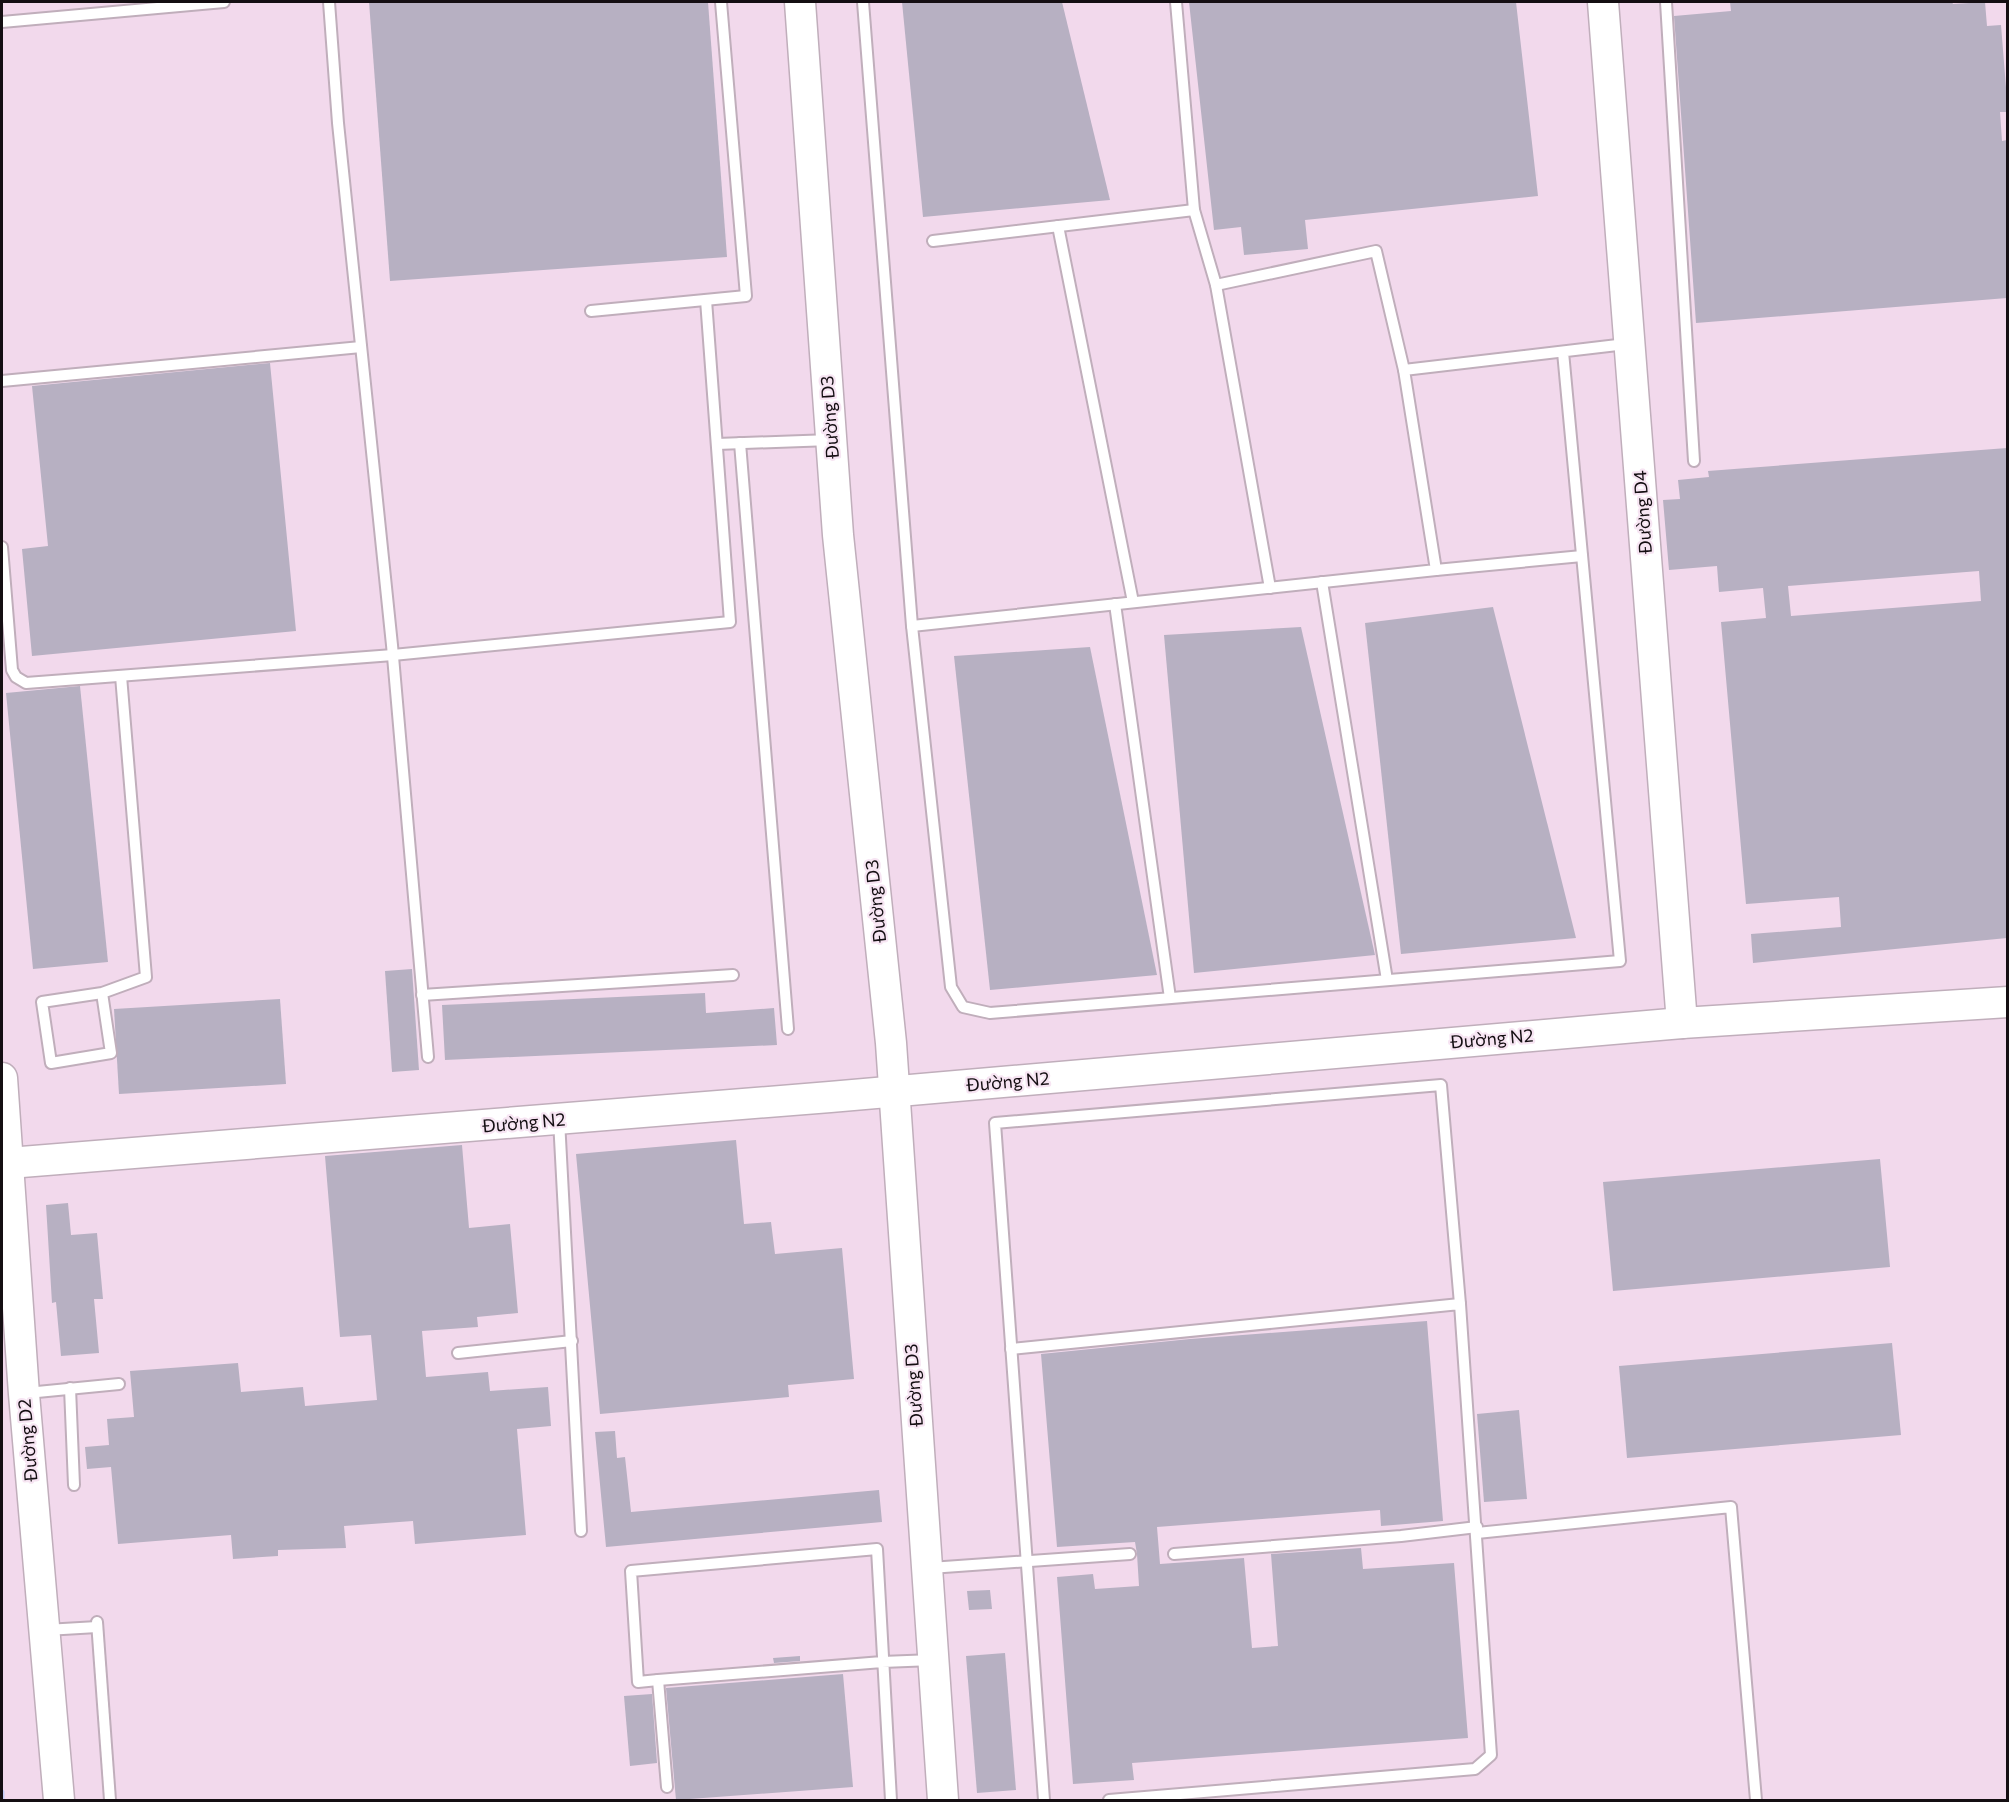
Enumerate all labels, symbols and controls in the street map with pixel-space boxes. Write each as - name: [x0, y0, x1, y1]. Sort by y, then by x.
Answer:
- street label: Đường D3: [815, 375, 843, 460]
- street label: Đường D4: [1628, 469, 1656, 556]
- street label: Đường D3: [860, 859, 890, 945]
- street label: Đường N2: [1449, 1023, 1534, 1053]
- street label: Đường N2: [965, 1066, 1050, 1096]
- street label: Đường N2: [481, 1107, 566, 1137]
- street label: Đường D3: [899, 1343, 927, 1428]
- street label: Đường D2: [12, 1398, 42, 1483]

